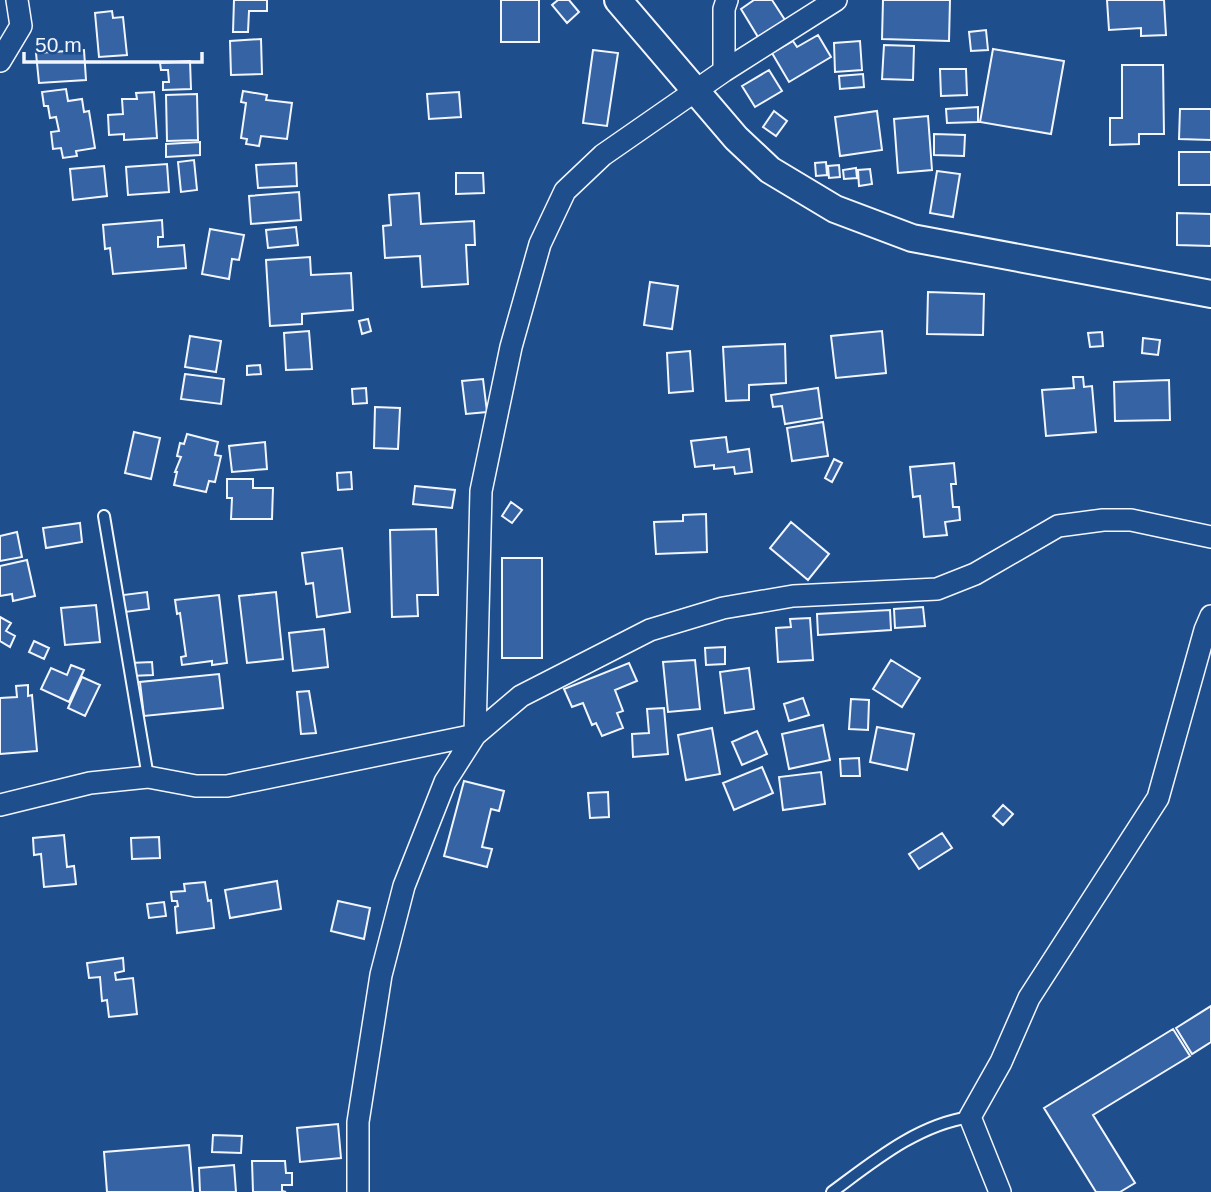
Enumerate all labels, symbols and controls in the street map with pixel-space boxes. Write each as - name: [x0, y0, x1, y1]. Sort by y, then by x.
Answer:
- scale bar: [24, 21, 203, 65]
- text: 50 m: [35, 33, 82, 56]

